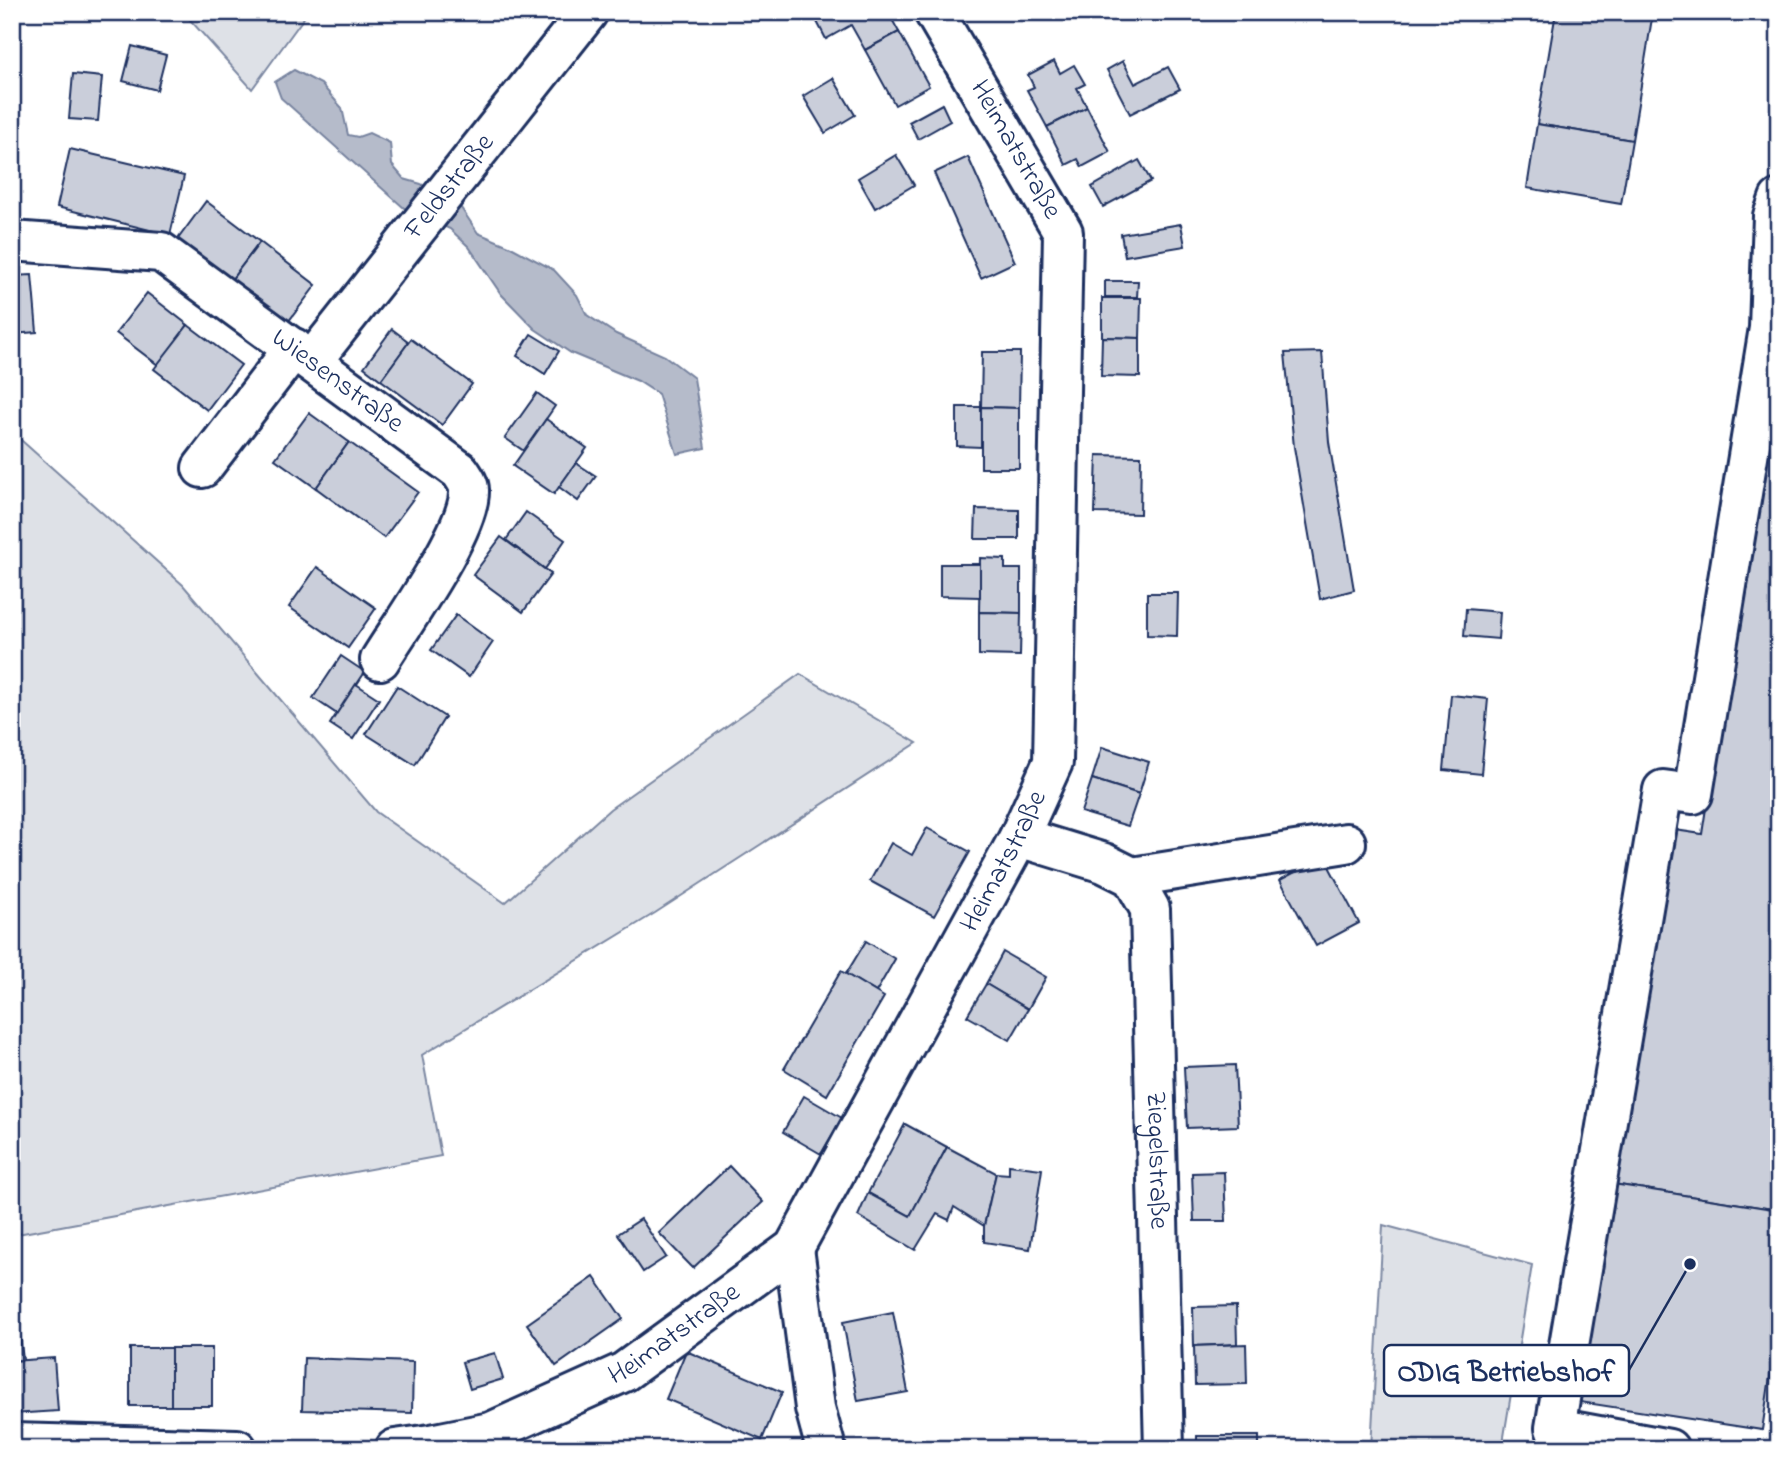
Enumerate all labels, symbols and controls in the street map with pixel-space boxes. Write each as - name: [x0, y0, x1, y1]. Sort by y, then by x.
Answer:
- street label: Heimatstraße: [959, 73, 1072, 228]
- street label: Feldstraße: [394, 124, 505, 250]
- street label: Wiesenstraße: [262, 319, 413, 444]
- street label: Heimatstraße: [950, 783, 1058, 940]
- street label: Ziegelstraße: [1134, 1090, 1179, 1230]
- street label: Heimatstraße: [602, 1273, 750, 1397]
- callout: ODIG Betriebshof: [1384, 1345, 1629, 1396]
- text: ODIG Betriebshof: [1397, 1352, 1616, 1396]

